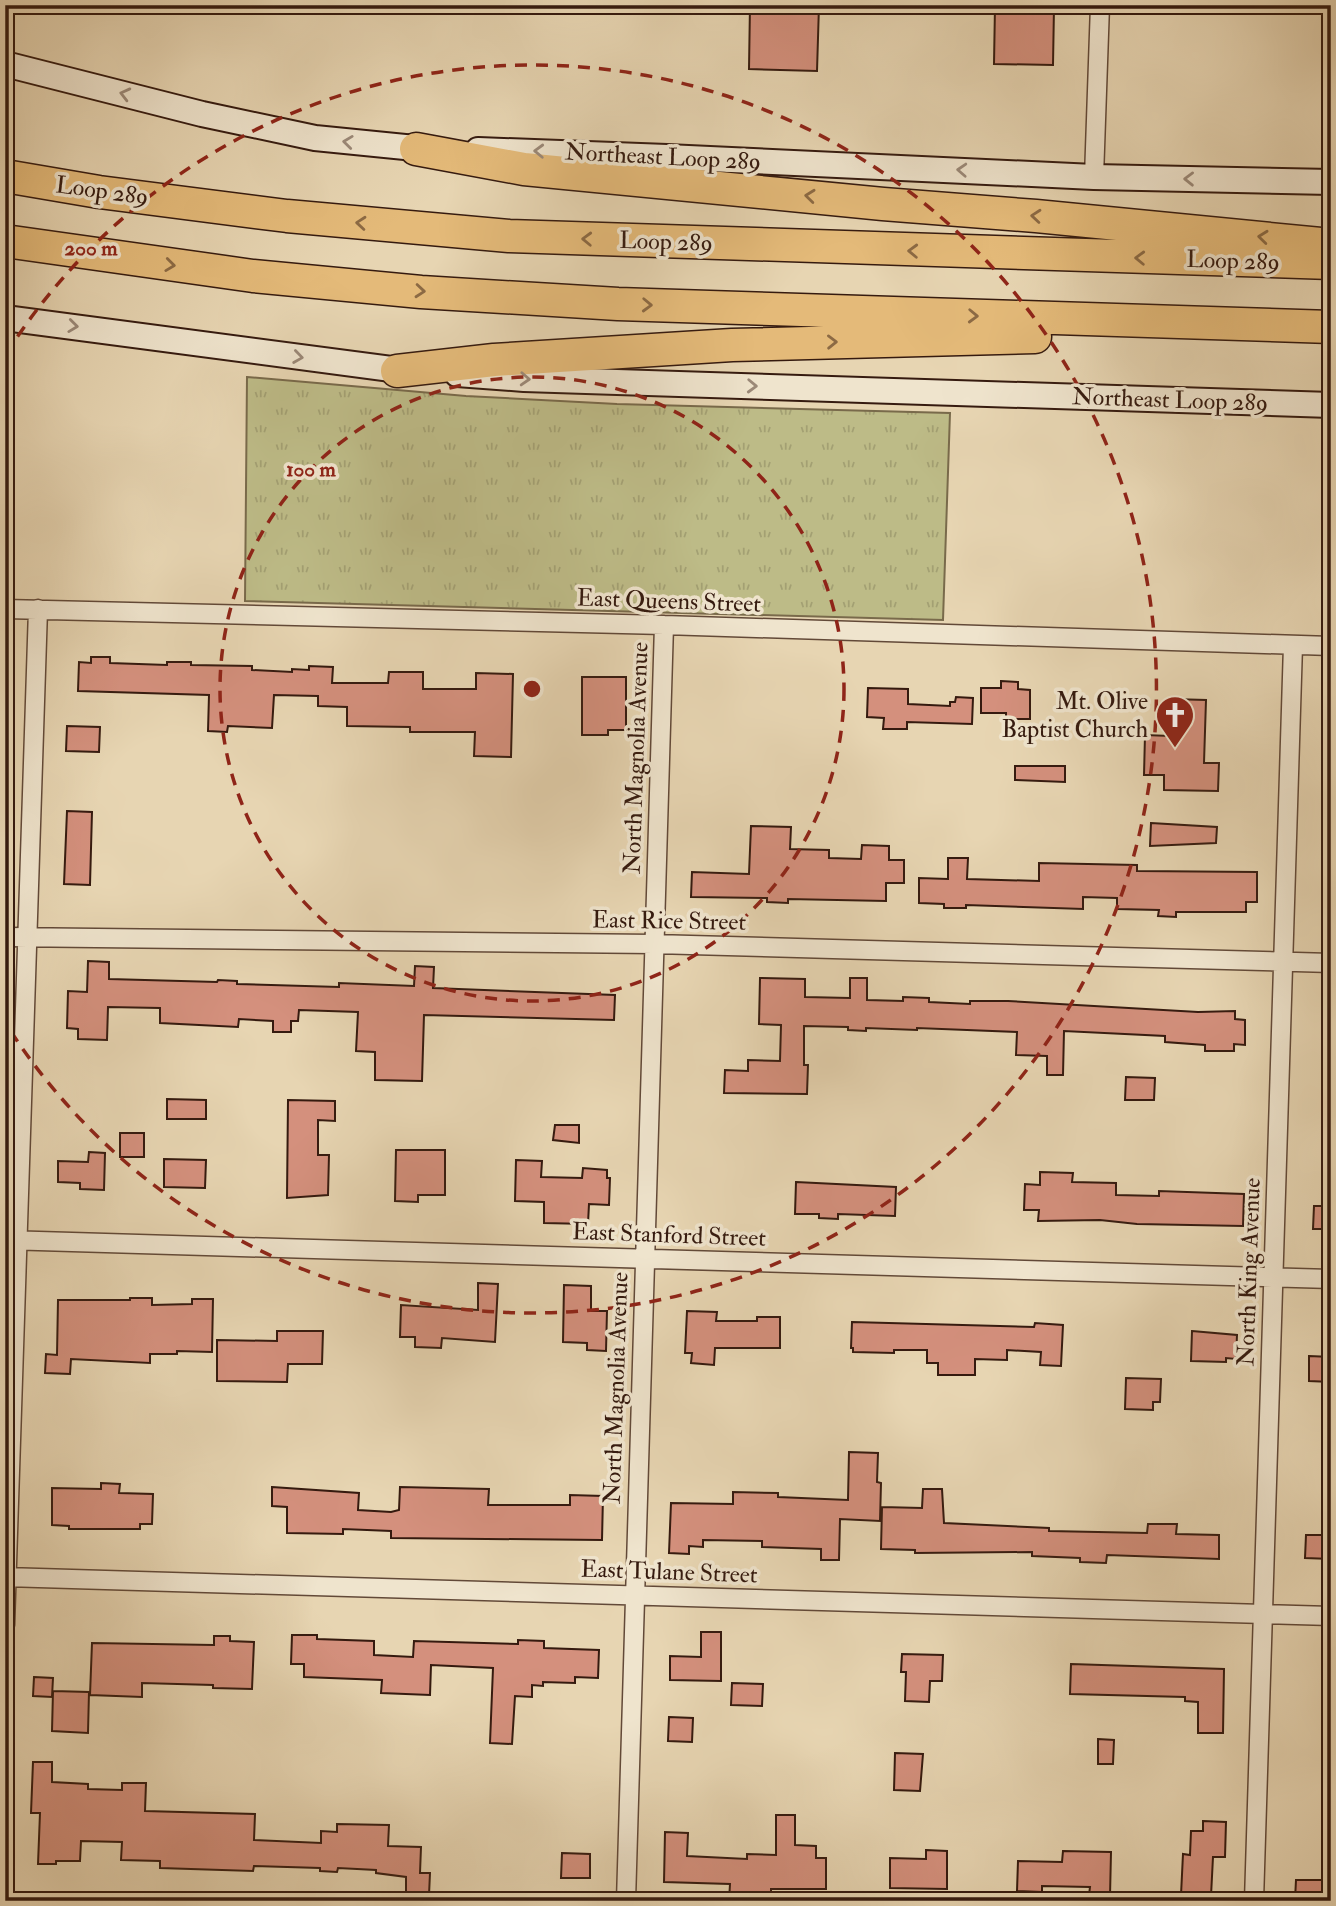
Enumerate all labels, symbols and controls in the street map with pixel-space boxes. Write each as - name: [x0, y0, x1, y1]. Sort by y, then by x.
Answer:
- one-way arrow: [120, 88, 132, 102]
- one-way arrow: [342, 134, 354, 149]
- street label: Northeast Loop 289: [564, 136, 762, 178]
- one-way arrow: [533, 144, 544, 159]
- one-way arrow: [956, 163, 967, 178]
- street label: Loop 289: [54, 169, 150, 213]
- one-way arrow: [1183, 171, 1194, 187]
- one-way arrow: [804, 189, 816, 204]
- one-way arrow: [1031, 209, 1042, 224]
- one-way arrow: [355, 215, 366, 230]
- street label: Loop 289: [619, 225, 713, 259]
- one-way arrow: [1257, 230, 1268, 245]
- one-way arrow: [582, 231, 593, 246]
- text: 200 m: [65, 235, 118, 262]
- one-way arrow: [907, 243, 918, 258]
- street label: Loop 289: [1186, 244, 1280, 278]
- one-way arrow: [1134, 251, 1145, 266]
- one-way arrow: [164, 258, 176, 273]
- one-way arrow: [415, 283, 426, 298]
- one-way arrow: [642, 298, 653, 313]
- one-way arrow: [967, 308, 978, 323]
- one-way arrow: [67, 318, 79, 333]
- one-way arrow: [827, 334, 838, 350]
- one-way arrow: [293, 349, 304, 364]
- one-way arrow: [519, 371, 530, 386]
- one-way arrow: [747, 379, 758, 394]
- street label: Northeast Loop 289: [1071, 381, 1269, 419]
- text: 100 m: [286, 456, 337, 483]
- street label: East Queens Street: [576, 582, 762, 620]
- street label: North Magnolia Avenue: [616, 641, 656, 875]
- centre of rings: [520, 677, 544, 701]
- place label: Mt. Olive Baptist Church: [1002, 686, 1148, 745]
- church icon: Mt. Olive Baptist Church: [1154, 694, 1196, 749]
- street label: East Rice Street: [592, 904, 747, 938]
- street label: North King Avenue: [1230, 1177, 1268, 1367]
- street label: East Stanford Street: [571, 1216, 767, 1254]
- street label: North Magnolia Avenue: [596, 1271, 636, 1505]
- street label: East Tulane Street: [580, 1553, 758, 1591]

